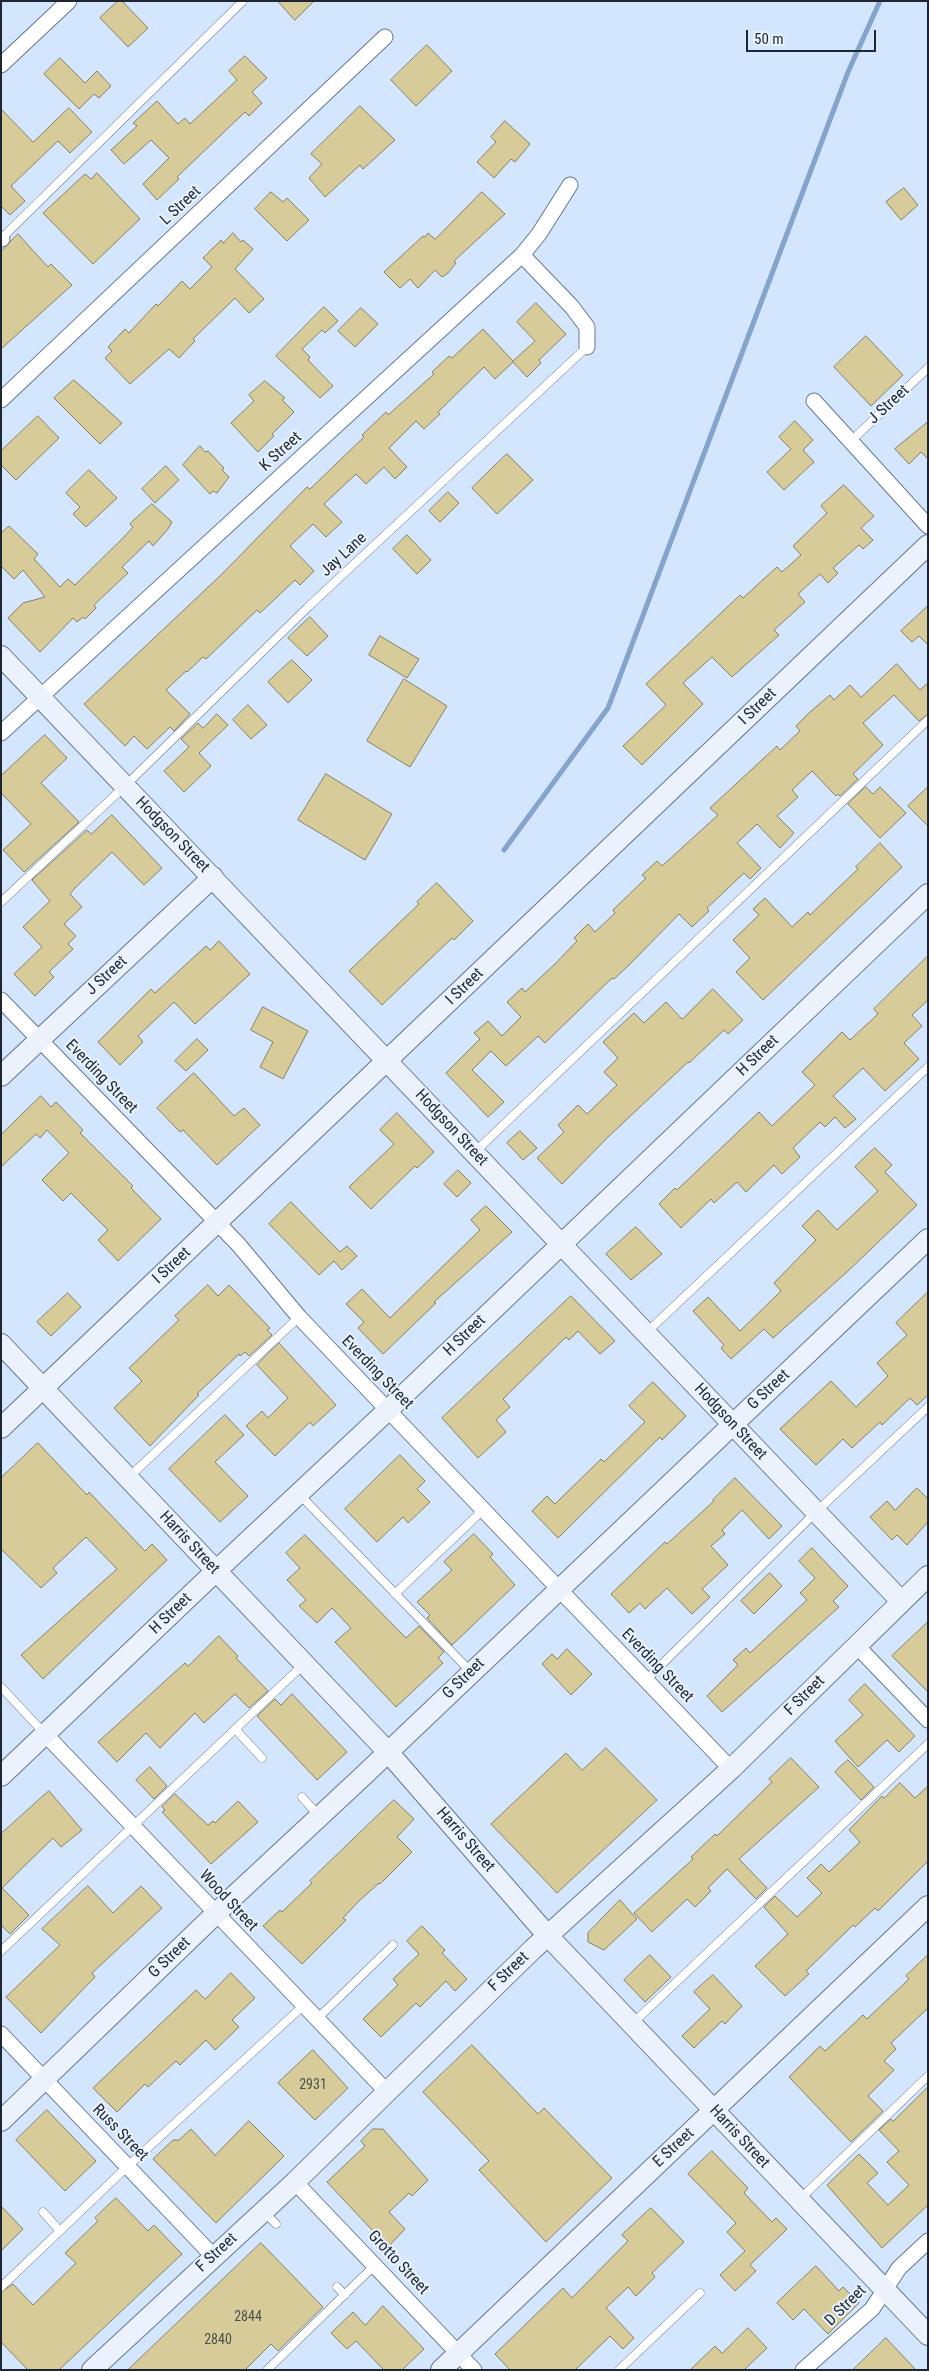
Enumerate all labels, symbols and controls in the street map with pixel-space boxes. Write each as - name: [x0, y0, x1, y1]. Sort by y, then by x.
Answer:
- scale bar: [749, 20, 879, 52]
- text: 50 m: [754, 30, 784, 48]
- street label: L Street: [157, 182, 205, 230]
- street label: J Street: [865, 381, 913, 429]
- street label: K Street: [256, 428, 306, 476]
- street label: Jay Lane: [317, 529, 371, 581]
- street label: I Street: [735, 684, 781, 730]
- street label: Hodgson Street: [131, 793, 213, 877]
- street label: J Street: [83, 952, 131, 1000]
- street label: I Street: [442, 964, 488, 1010]
- street label: H Street: [733, 1031, 783, 1081]
- street label: Everding Street: [61, 1036, 141, 1118]
- street label: Hodgson Street: [411, 1086, 491, 1170]
- street label: I Street: [149, 1244, 195, 1288]
- street label: H Street: [440, 1311, 490, 1361]
- street label: Everding Street: [337, 1332, 417, 1414]
- street label: G Street: [744, 1366, 794, 1414]
- street label: Hodgson Street: [690, 1380, 770, 1464]
- street label: Harris Street: [155, 1507, 223, 1579]
- street label: H Street: [146, 1589, 196, 1639]
- street label: Everding Street: [617, 1625, 697, 1707]
- street label: G Street: [439, 1655, 489, 1703]
- street label: F Street: [781, 1672, 829, 1720]
- street label: Harris Street: [432, 1804, 498, 1876]
- street label: Wood Street: [195, 1866, 261, 1936]
- street label: G Street: [145, 1934, 195, 1982]
- street label: F Street: [485, 1948, 533, 1996]
- house number: 2931: [299, 2077, 327, 2093]
- street label: Russ Street: [88, 2100, 152, 2166]
- street label: Harris Street: [705, 2101, 773, 2173]
- street label: E Street: [649, 2124, 699, 2172]
- street label: Grotto Street: [363, 2227, 433, 2299]
- street label: F Street: [193, 2229, 241, 2277]
- street label: D Street: [821, 2281, 871, 2331]
- house number: 2844: [234, 2309, 262, 2325]
- house number: 2840: [204, 2332, 232, 2348]

